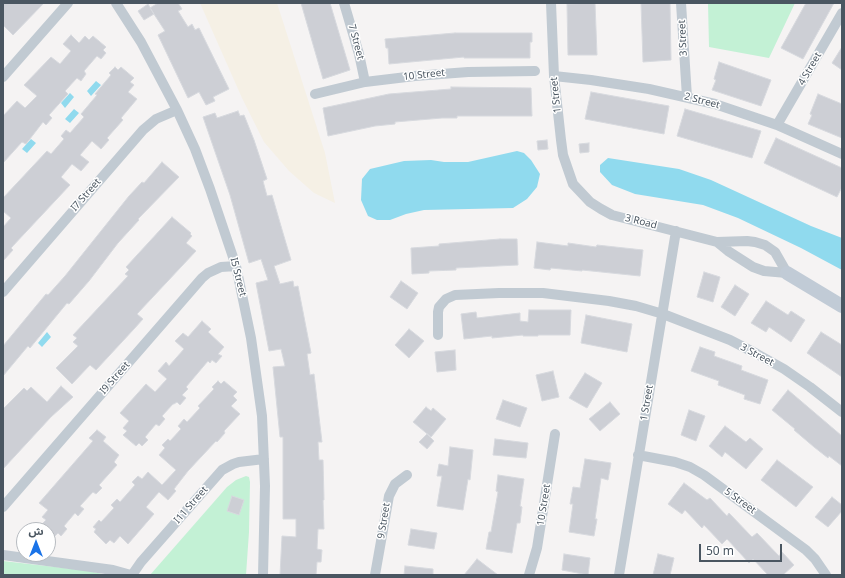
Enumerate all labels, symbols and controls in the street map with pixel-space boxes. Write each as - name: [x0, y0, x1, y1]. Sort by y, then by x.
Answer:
- street label: 3 Street: [676, 20, 690, 56]
- street label: 7 Street: [346, 23, 366, 61]
- street label: 4 Street: [796, 50, 824, 88]
- street label: 10 Street: [403, 67, 445, 83]
- street label: 1 Street: [548, 76, 564, 114]
- street label: 2 Street: [683, 91, 721, 111]
- street label: I7 Street: [68, 176, 104, 214]
- street label: 3 Road: [624, 212, 658, 232]
- street label: I5 Street: [227, 256, 249, 298]
- street label: 3 Street: [738, 341, 776, 369]
- street label: I9 Street: [97, 359, 133, 397]
- street label: 1 Street: [638, 384, 656, 422]
- street label: 10 Street: [535, 483, 553, 527]
- street label: I11 Street: [172, 484, 210, 526]
- street label: 5 Street: [722, 485, 758, 517]
- street label: 9 Street: [375, 502, 393, 540]
- north arrow: [16, 522, 56, 562]
- text: ش: [28, 523, 44, 538]
- scale bar: [701, 536, 784, 562]
- text: 50 m: [706, 542, 734, 559]

